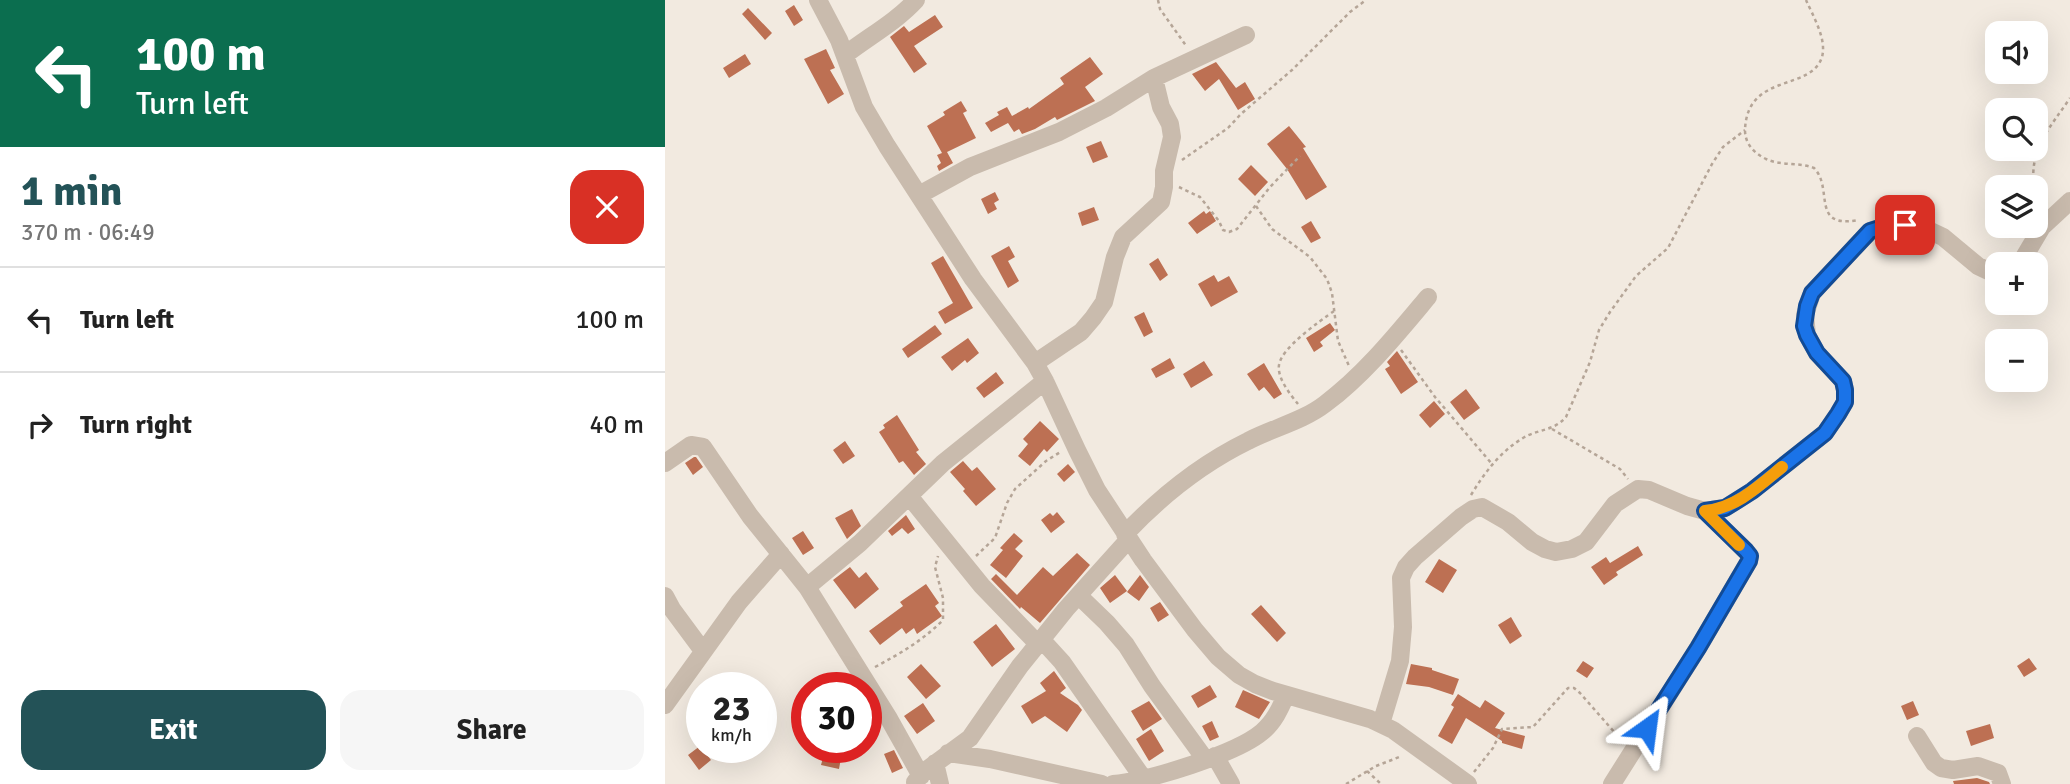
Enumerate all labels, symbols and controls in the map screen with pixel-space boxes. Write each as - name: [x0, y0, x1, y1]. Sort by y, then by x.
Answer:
- map controls: [1985, 21, 2048, 392]
- button: sound: [1985, 21, 2048, 84]
- text: 100 m: [136, 24, 266, 84]
- icon: left: [21, 28, 112, 119]
- text: Turn left: [136, 84, 249, 123]
- button: search: [1985, 98, 2048, 161]
- text: 1 min: [21, 166, 122, 217]
- button: close: [570, 170, 644, 244]
- button: layers: [1985, 175, 2048, 238]
- pin: [1875, 195, 1935, 255]
- icon: arrive: [1886, 206, 1924, 244]
- text: 370 m · 06:49: [21, 218, 155, 247]
- button: +: [1985, 252, 2048, 315]
- icon: left: [21, 301, 59, 339]
- text: Turn left: [80, 304, 174, 336]
- text: 100 m: [575, 304, 644, 336]
- button: −: [1985, 329, 2048, 392]
- icon: right: [21, 406, 59, 444]
- text: Turn right: [80, 409, 192, 441]
- text: 40 m: [589, 409, 644, 441]
- speed limit sign: 30: [791, 672, 882, 763]
- text: 23: [713, 687, 750, 730]
- button: Exit: [21, 690, 326, 770]
- button: Share: [340, 690, 644, 770]
- position arrow: [1610, 691, 1684, 765]
- text: km/h: [711, 724, 752, 746]

